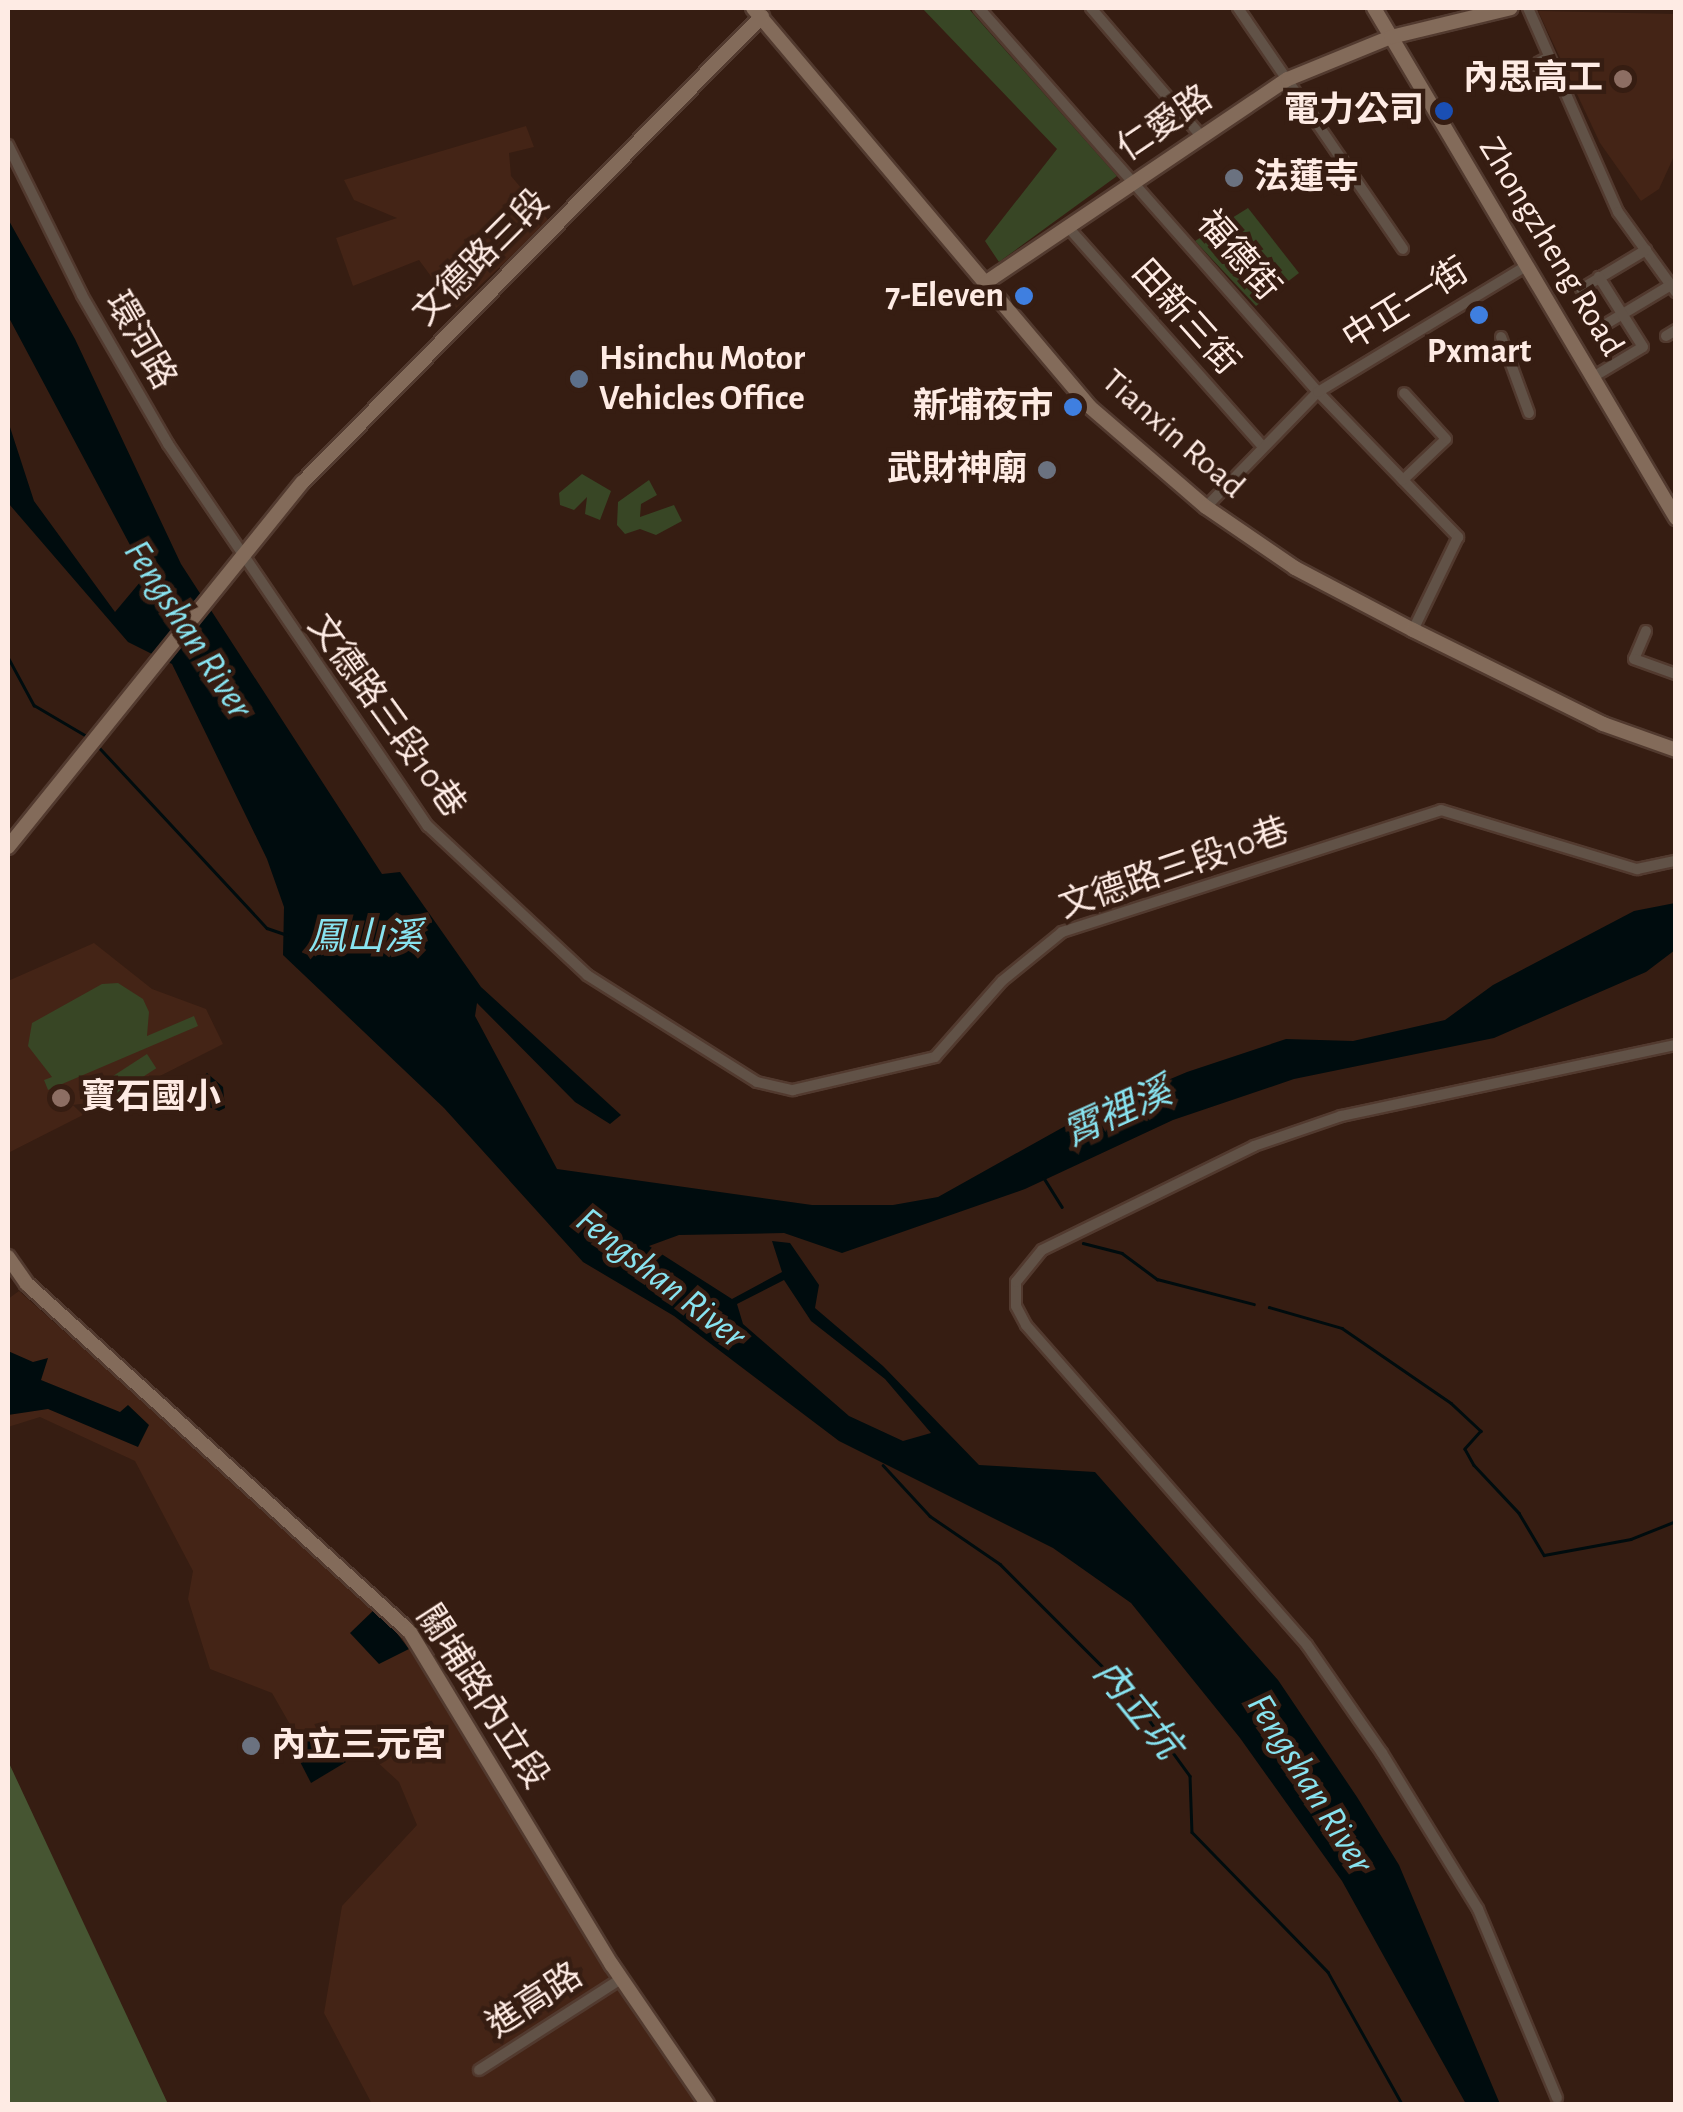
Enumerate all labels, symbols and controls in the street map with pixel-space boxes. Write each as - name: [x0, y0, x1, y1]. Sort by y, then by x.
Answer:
- place label: 內思高工: [1463, 58, 1603, 100]
- marker: 內思高工: [1612, 68, 1634, 90]
- street label: 仁愛路: [1110, 77, 1220, 171]
- place label: 電力公司: [1284, 90, 1424, 132]
- marker: 電力公司: [1433, 100, 1455, 122]
- street label: Zhongzheng Road: [1469, 130, 1633, 364]
- place label: 法蓮寺: [1254, 157, 1359, 199]
- marker: 法蓮寺: [1223, 167, 1245, 189]
- street label: 文德路三段: [404, 181, 558, 335]
- street label: 福德街: [1188, 203, 1288, 309]
- street label: 中正一街: [1336, 250, 1476, 360]
- street label: 田新三街: [1123, 252, 1247, 384]
- place label: 7-Eleven: [885, 275, 1004, 317]
- street label: 環河路: [96, 285, 184, 397]
- marker: 7-Eleven: [1013, 285, 1035, 307]
- marker: Pxmart: [1468, 304, 1490, 326]
- place label: Pxmart: [1427, 331, 1531, 373]
- place label: Hsinchu Motor Vehicles Office: [599, 338, 805, 420]
- street label: Tianxin Road: [1093, 360, 1253, 508]
- marker: Hsinchu Motor Vehicles Office: [568, 368, 590, 390]
- place label: 新埔夜市: [913, 386, 1053, 428]
- marker: 新埔夜市: [1062, 396, 1084, 418]
- place label: 武財神廟: [887, 449, 1027, 491]
- marker: 武財神廟: [1036, 459, 1058, 481]
- water label: Fengshan River: [113, 532, 261, 728]
- street label: 文德路三段10巷: [298, 606, 474, 826]
- street label: 文德路三段10巷: [1053, 810, 1295, 928]
- water label: 鳳山溪: [308, 916, 422, 962]
- water label: 霄裡溪: [1057, 1070, 1179, 1158]
- place label: 寶石國小: [81, 1077, 221, 1119]
- marker: 寶石國小: [50, 1087, 72, 1109]
- water label: Fengshan River: [566, 1198, 754, 1360]
- street label: 關埔路內立段: [407, 1598, 557, 1796]
- water label: 內立坑: [1082, 1651, 1190, 1769]
- water label: Fengshan River: [1236, 1686, 1382, 1882]
- place label: 內立三元宮: [271, 1725, 446, 1767]
- marker: 內立三元宮: [240, 1735, 262, 1757]
- street label: 進高路: [480, 1955, 590, 2047]

